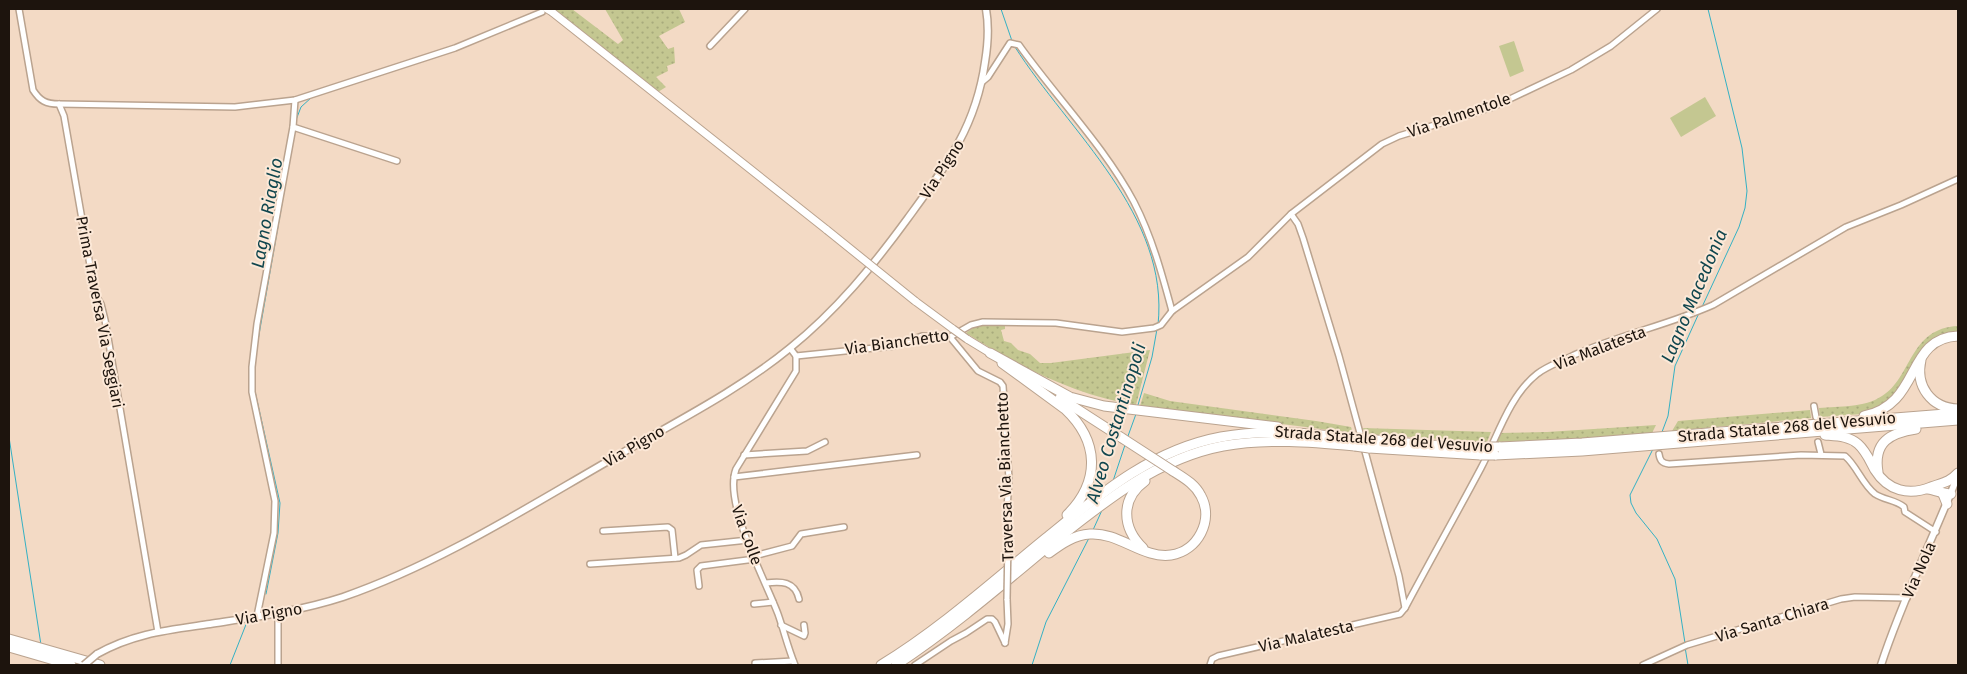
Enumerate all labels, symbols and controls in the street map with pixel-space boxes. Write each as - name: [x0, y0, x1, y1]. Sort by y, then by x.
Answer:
- street label: Via Palmentole: [1405, 88, 1513, 142]
- street label: Via Pigno: [916, 136, 968, 202]
- water label: Lagno Riaglio: [246, 156, 288, 270]
- street label: Prima Traversa Via Seggiari: [72, 214, 128, 410]
- water label: Lagno Macedonia: [1656, 226, 1732, 366]
- street label: Via Malatesta: [1551, 322, 1649, 374]
- street label: Via Bianchetto: [844, 325, 950, 359]
- water label: Alveo Costantinopoli: [1081, 340, 1151, 507]
- street label: Traversa Via Bianchetto: [993, 392, 1017, 562]
- street label: Strada Statale 268 del Vesuvio: [1677, 408, 1897, 446]
- street label: Via Pigno: [600, 421, 668, 471]
- street label: Strada Statale 268 del Vesuvio: [1274, 422, 1494, 456]
- street label: Via Colle: [727, 502, 767, 568]
- street label: Via Nola: [1898, 539, 1940, 601]
- street label: Via Santa Chiara: [1713, 594, 1831, 646]
- street label: Via Pigno: [234, 599, 304, 629]
- street label: Via Malatesta: [1257, 616, 1355, 656]

